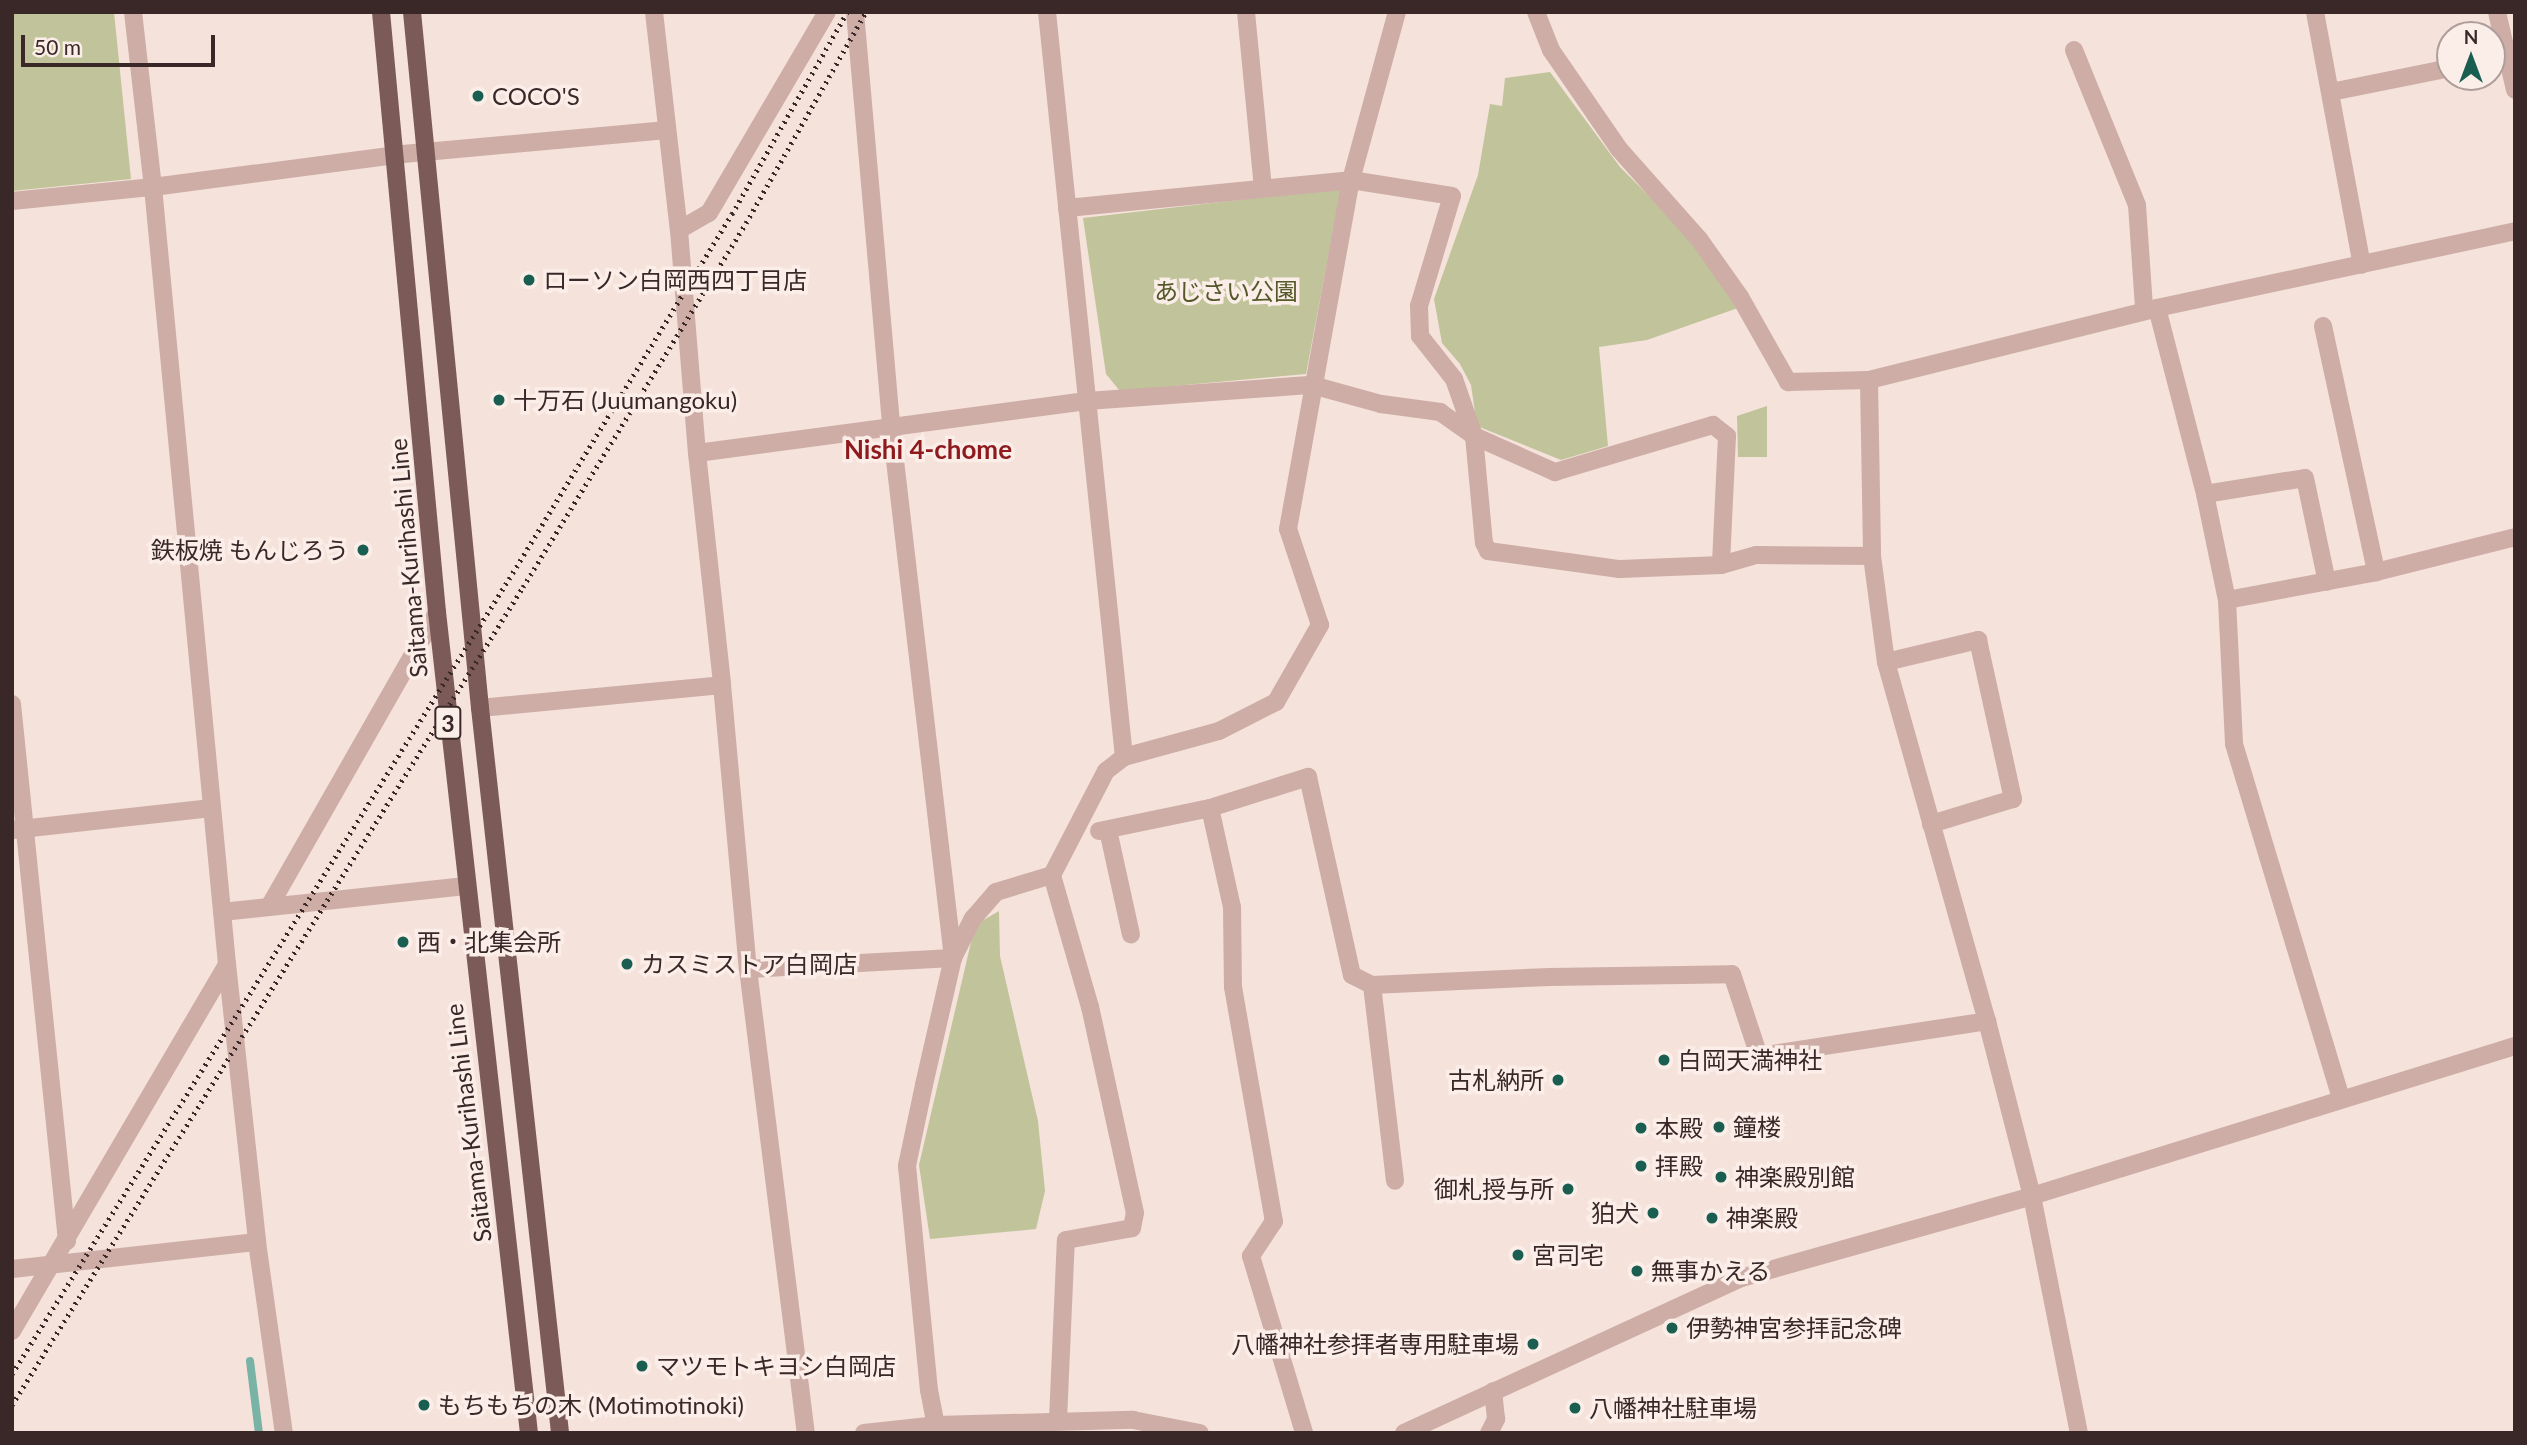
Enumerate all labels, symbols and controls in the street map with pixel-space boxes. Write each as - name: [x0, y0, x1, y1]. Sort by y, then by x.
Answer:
- scale bar: [24, 21, 219, 65]
- north arrow: [2436, 21, 2506, 91]
- text: N: [2464, 25, 2478, 48]
- text: 50 m: [34, 34, 81, 59]
- place label: COCO'S: [492, 82, 580, 110]
- marker: COCO'S: [470, 88, 486, 104]
- place label: ローソン白岡西四丁目店: [543, 266, 807, 294]
- marker: ローソン白岡西四丁目店: [521, 272, 537, 288]
- park label: あじさい公園: [1154, 277, 1298, 305]
- place label: 十万石 (Juumangoku): [513, 386, 737, 414]
- marker: 十万石 (Juumangoku): [491, 392, 507, 408]
- district label: Nishi 4-chome: [844, 434, 1012, 466]
- street label: Saitama-Kurihashi Line: [383, 437, 433, 679]
- place label: 鉄板焼 もんじろう: [151, 536, 349, 564]
- marker: 鉄板焼 もんじろう: [355, 542, 371, 558]
- road number: 3: [434, 704, 462, 743]
- place label: 西・北集会所: [417, 928, 561, 956]
- marker: 西・北集会所: [395, 934, 411, 950]
- place label: カスミストア白岡店: [641, 950, 857, 978]
- marker: カスミストア白岡店: [619, 956, 635, 972]
- street label: Saitama-Kurihashi Line: [439, 1002, 497, 1244]
- place label: 白岡天満神社: [1678, 1046, 1822, 1074]
- marker: 白岡天満神社: [1656, 1052, 1672, 1068]
- place label: 古札納所: [1448, 1066, 1544, 1094]
- marker: 古札納所: [1550, 1072, 1566, 1088]
- place label: 鐘楼: [1733, 1113, 1781, 1141]
- place label: 本殿: [1655, 1114, 1703, 1142]
- marker: 鐘楼: [1711, 1119, 1727, 1135]
- marker: 本殿: [1633, 1120, 1649, 1136]
- place label: 拝殿: [1655, 1152, 1703, 1180]
- marker: 拝殿: [1633, 1158, 1649, 1174]
- place label: 神楽殿別館: [1735, 1163, 1855, 1191]
- marker: 神楽殿別館: [1713, 1169, 1729, 1185]
- place label: 御札授与所: [1434, 1175, 1554, 1203]
- marker: 御札授与所: [1560, 1181, 1576, 1197]
- place label: 狛犬: [1591, 1199, 1639, 1227]
- place label: 神楽殿: [1726, 1204, 1798, 1232]
- marker: 狛犬: [1645, 1205, 1661, 1221]
- marker: 神楽殿: [1704, 1210, 1720, 1226]
- place label: 宮司宅: [1532, 1241, 1604, 1269]
- marker: 宮司宅: [1510, 1247, 1526, 1263]
- place label: 無事かえる: [1651, 1257, 1771, 1285]
- marker: 無事かえる: [1629, 1263, 1645, 1279]
- place label: 伊勢神宮参拝記念碑: [1686, 1314, 1902, 1342]
- marker: 伊勢神宮参拝記念碑: [1664, 1320, 1680, 1336]
- place label: 八幡神社参拝者専用駐車場: [1231, 1330, 1519, 1358]
- marker: 八幡神社参拝者専用駐車場: [1525, 1336, 1541, 1352]
- place label: マツモトキヨシ白岡店: [656, 1352, 896, 1380]
- marker: マツモトキヨシ白岡店: [634, 1358, 650, 1374]
- place label: もちもちの木 (Motimotinoki): [438, 1391, 744, 1419]
- place label: 八幡神社駐車場: [1589, 1394, 1757, 1422]
- marker: もちもちの木 (Motimotinoki): [416, 1397, 432, 1413]
- marker: 八幡神社駐車場: [1567, 1400, 1583, 1416]

